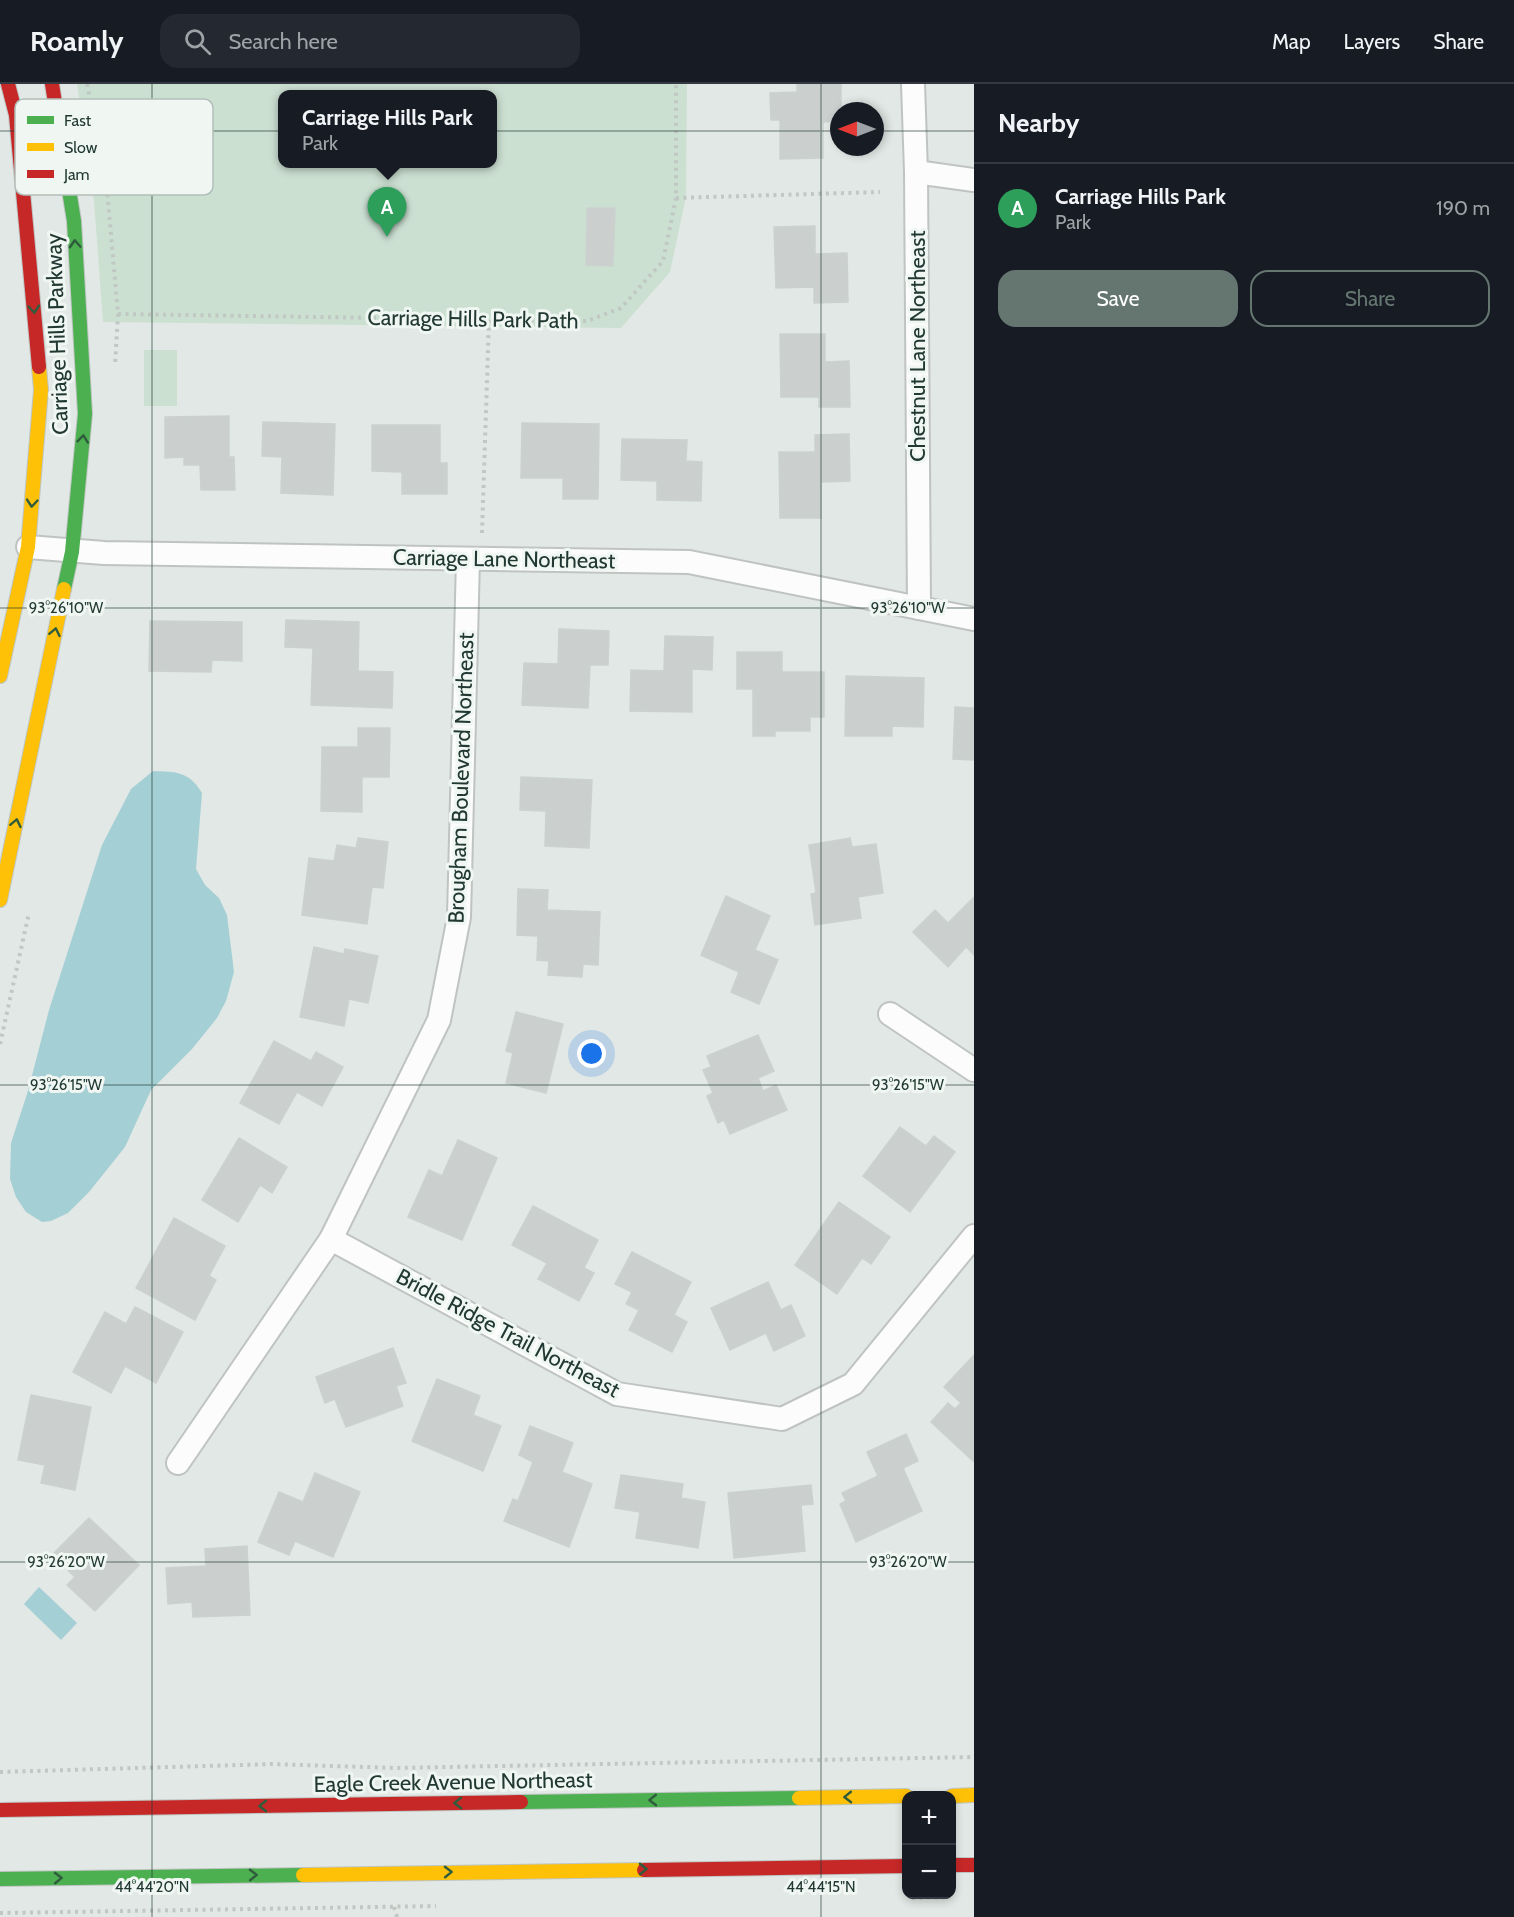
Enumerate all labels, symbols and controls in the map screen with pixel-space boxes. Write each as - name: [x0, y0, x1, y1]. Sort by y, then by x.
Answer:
- search box: [160, 14, 580, 68]
- text: Roamly: [30, 24, 124, 58]
- icon: search: [181, 25, 214, 58]
- text: Search here: [229, 28, 338, 55]
- text: Map: [1272, 29, 1311, 54]
- text: Layers: [1344, 29, 1400, 54]
- text: Share: [1433, 29, 1484, 54]
- popup: [278, 90, 497, 168]
- legend: [15, 99, 213, 195]
- north arrow: [830, 102, 884, 156]
- text: Carriage Hills Park: [302, 104, 473, 131]
- text: Nearby: [998, 107, 1079, 139]
- text: Fast: [64, 111, 92, 130]
- text: Park: [302, 131, 338, 155]
- text: Slow: [64, 138, 98, 157]
- text: Jam: [63, 165, 90, 184]
- text: Carriage Hills Park: [1055, 183, 1226, 210]
- pin: A: [368, 188, 406, 237]
- text: A: [1011, 196, 1024, 220]
- text: 190 m: [1436, 196, 1490, 220]
- text: Park: [1055, 210, 1091, 234]
- street label: Chestnut Lane Northeast: [904, 230, 931, 462]
- street label: Carriage Hills Parkway: [40, 233, 74, 435]
- one-way arrow: [69, 240, 82, 249]
- button: Save: [998, 270, 1238, 327]
- button: Share: [1250, 270, 1490, 327]
- one-way arrow: [27, 304, 40, 313]
- street label: Carriage Hills Park Path: [367, 304, 579, 334]
- one-way arrow: [76, 434, 89, 443]
- one-way arrow: [26, 498, 39, 507]
- street label: Carriage Lane Northeast: [393, 544, 616, 574]
- text: 93°26'10"W: [29, 599, 104, 617]
- text: 93°26'10"W: [871, 599, 946, 617]
- one-way arrow: [48, 627, 61, 637]
- street label: Brougham Boulevard Northeast: [442, 632, 480, 924]
- one-way arrow: [9, 818, 22, 828]
- your location: [577, 1039, 606, 1068]
- text: 93°26'15"W: [30, 1076, 103, 1094]
- text: 93°26'15"W: [872, 1076, 945, 1094]
- street label: Bridle Ridge Trail Northeast: [392, 1263, 625, 1404]
- text: 93°26'20"W: [27, 1553, 105, 1571]
- text: 93°26'20"W: [869, 1553, 947, 1571]
- street label: Eagle Creek Avenue Northeast: [313, 1766, 593, 1798]
- one-way arrow: [844, 1791, 853, 1804]
- map controls: [902, 1791, 956, 1899]
- button: +: [902, 1791, 956, 1845]
- one-way arrow: [649, 1794, 658, 1807]
- one-way arrow: [454, 1797, 463, 1810]
- one-way arrow: [259, 1800, 268, 1812]
- button: −: [902, 1845, 956, 1899]
- one-way arrow: [639, 1863, 648, 1876]
- one-way arrow: [444, 1866, 453, 1878]
- one-way arrow: [249, 1869, 258, 1881]
- one-way arrow: [54, 1872, 63, 1884]
- text: 44°44'20"N: [115, 1878, 189, 1896]
- text: 44°44'15"N: [786, 1878, 856, 1896]

